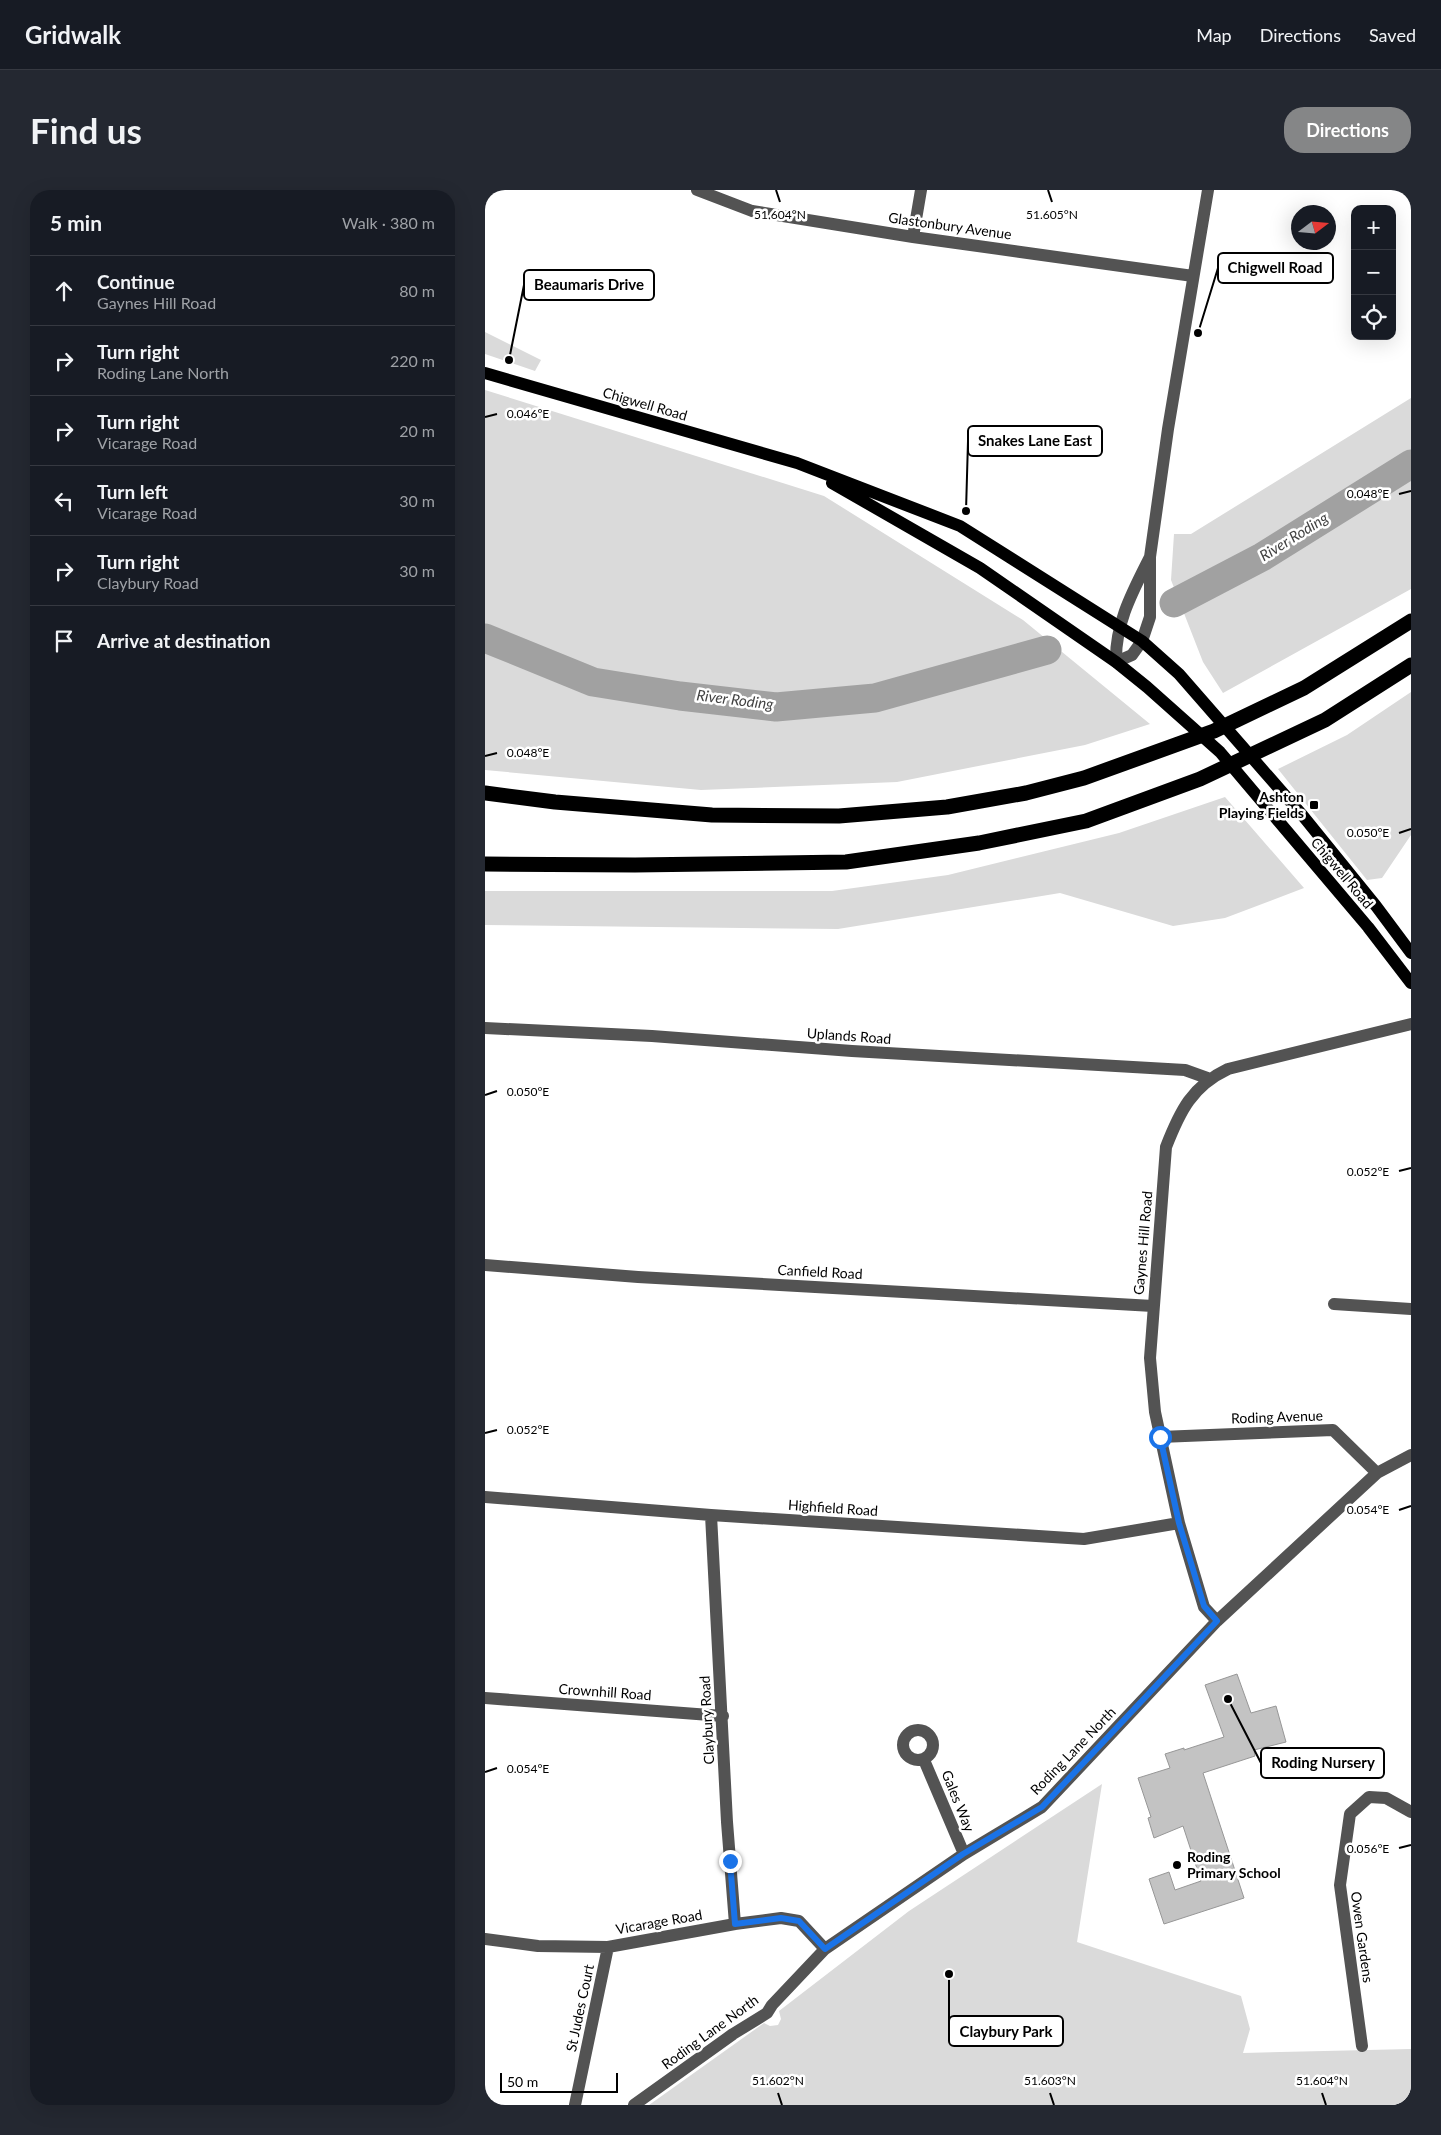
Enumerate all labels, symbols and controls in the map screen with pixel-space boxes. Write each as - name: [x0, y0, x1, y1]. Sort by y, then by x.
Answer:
- text: Gridwalk: [25, 20, 121, 49]
- text: Map: [1196, 24, 1232, 46]
- text: Directions: [1260, 24, 1341, 46]
- text: Saved: [1369, 24, 1416, 46]
- button: Directions: [1284, 107, 1411, 153]
- text: Find us: [30, 109, 142, 151]
- north arrow: [1291, 205, 1336, 250]
- map controls: [1351, 205, 1396, 340]
- button: +: [1351, 205, 1396, 250]
- text: 51.604°N: [754, 207, 806, 222]
- text: 51.605°N: [1026, 207, 1078, 222]
- street label: Glastonbury Avenue: [887, 208, 1013, 243]
- text: 5 min: [50, 210, 102, 235]
- text: Walk · 380 m: [342, 213, 435, 232]
- button: −: [1351, 250, 1396, 295]
- callout: Chigwell Road: [1218, 253, 1333, 283]
- text: Chigwell Road: [1227, 258, 1323, 276]
- text: Continue: [97, 270, 175, 293]
- callout: Beaumaris Drive: [524, 270, 654, 300]
- text: Beaumaris Drive: [534, 275, 644, 293]
- icon: ahead: [50, 277, 78, 305]
- text: 80 m: [399, 281, 435, 300]
- text: Gaynes Hill Road: [97, 293, 216, 312]
- button: locate: [1351, 295, 1396, 340]
- text: Turn right: [97, 340, 179, 363]
- icon: right: [50, 347, 78, 375]
- text: 220 m: [390, 351, 435, 370]
- text: Roding Lane North: [97, 363, 229, 382]
- street label: Chigwell Road: [601, 383, 689, 424]
- text: 0.046°E: [507, 406, 549, 421]
- text: Turn right: [97, 410, 179, 433]
- icon: right: [50, 417, 78, 445]
- text: 20 m: [399, 421, 435, 440]
- callout: Snakes Lane East: [968, 426, 1102, 456]
- text: Snakes Lane East: [978, 431, 1092, 449]
- text: Vicarage Road: [97, 433, 197, 452]
- text: Turn left: [97, 480, 168, 503]
- text: 0.048°E: [1347, 486, 1389, 501]
- icon: left: [50, 487, 78, 515]
- text: 30 m: [399, 491, 435, 510]
- text: Vicarage Road: [97, 503, 197, 522]
- water label: River Roding: [1256, 508, 1332, 564]
- text: Turn right: [97, 550, 179, 573]
- icon: right: [50, 557, 78, 585]
- text: 30 m: [399, 561, 435, 580]
- text: Claybury Road: [97, 573, 199, 592]
- icon: arrive: [50, 627, 78, 655]
- text: Arrive at destination: [97, 629, 270, 652]
- water label: River Roding: [696, 685, 775, 713]
- text: 0.048°E: [507, 745, 549, 760]
- place label: Ashton Playing Fields: [1219, 788, 1304, 821]
- marker: Ashton Playing Fields: [1308, 799, 1320, 811]
- text: 0.050°E: [1347, 825, 1389, 840]
- street label: Chigwell Road: [1308, 834, 1377, 912]
- street label: Uplands Road: [806, 1024, 892, 1047]
- text: 0.050°E: [507, 1084, 549, 1099]
- text: 0.052°E: [1347, 1164, 1389, 1179]
- street label: Gaynes Hill Road: [1129, 1190, 1156, 1296]
- street label: Canfield Road: [777, 1261, 863, 1282]
- street label: Roding Avenue: [1231, 1406, 1323, 1427]
- text: 0.052°E: [507, 1422, 549, 1437]
- route start: [1149, 1426, 1172, 1449]
- street label: Highfield Road: [787, 1496, 879, 1519]
- text: 0.054°E: [1347, 1502, 1389, 1517]
- street label: Claybury Road: [696, 1675, 717, 1765]
- street label: Crownhill Road: [558, 1680, 652, 1703]
- street label: Roding Lane North: [1026, 1703, 1119, 1798]
- callout: Roding Nursery: [1261, 1748, 1384, 1778]
- text: Roding Nursery: [1271, 1753, 1375, 1771]
- text: 0.054°E: [507, 1761, 549, 1776]
- street label: Gales Way: [938, 1767, 979, 1835]
- text: 0.056°E: [1347, 1841, 1389, 1856]
- place label: Roding Primary School: [1187, 1848, 1281, 1881]
- route end: [719, 1850, 742, 1873]
- marker: Roding Primary School: [1171, 1859, 1183, 1871]
- street label: Owen Gardens: [1348, 1890, 1377, 1984]
- street label: Vicarage Road: [614, 1906, 704, 1937]
- street label: St Judes Court: [562, 1963, 597, 2053]
- street label: Roding Lane North: [658, 1991, 761, 2072]
- callout: Claybury Park: [949, 2016, 1063, 2046]
- text: Claybury Park: [960, 2022, 1053, 2040]
- scale bar: [500, 2070, 617, 2093]
- text: 50 m: [507, 2073, 538, 2090]
- text: 51.602°N: [752, 2073, 804, 2088]
- text: 51.603°N: [1024, 2073, 1076, 2088]
- text: 51.604°N: [1296, 2073, 1348, 2088]

